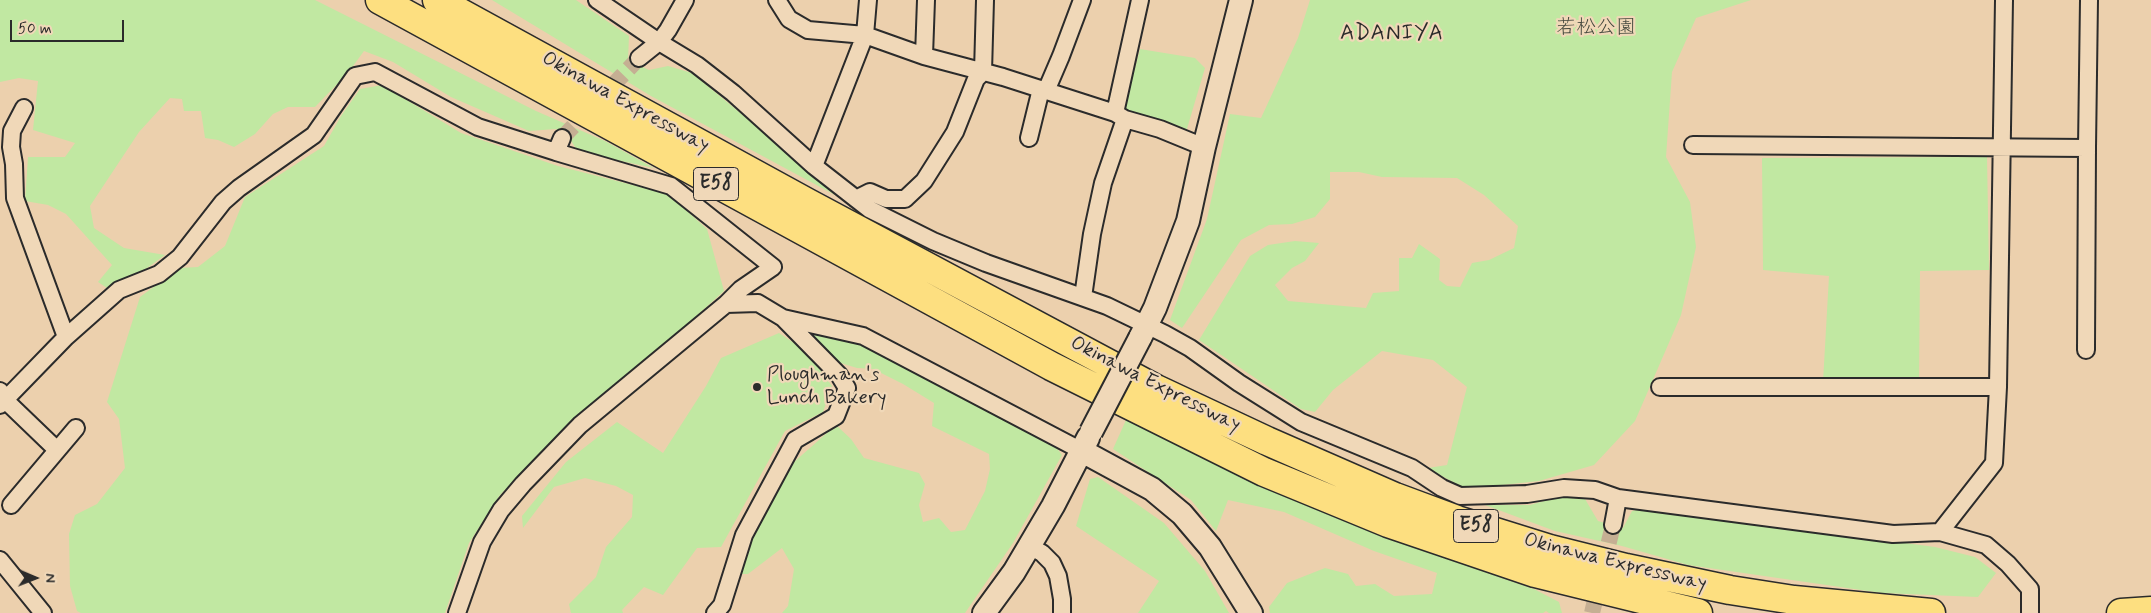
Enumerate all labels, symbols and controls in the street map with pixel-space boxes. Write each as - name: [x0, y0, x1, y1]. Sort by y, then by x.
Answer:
- scale bar: [12, 10, 126, 42]
- park label: 若松公園: [1556, 17, 1636, 41]
- text: 50 m: [18, 19, 52, 39]
- district label: ADANIYA: [1343, 21, 1441, 47]
- street label: Okinawa Expressway: [537, 47, 713, 159]
- road number: E58: [694, 168, 738, 200]
- street label: Okinawa Expressway: [1066, 332, 1244, 438]
- place label: Ploughman's Lunch Bakery: [767, 364, 886, 411]
- marker: Ploughman's Lunch Bakery: [751, 381, 763, 393]
- road number: E58: [1454, 510, 1498, 542]
- street label: Okinawa Expressway: [1521, 529, 1709, 597]
- north arrow: [10, 553, 60, 603]
- text: N: [41, 573, 59, 583]

